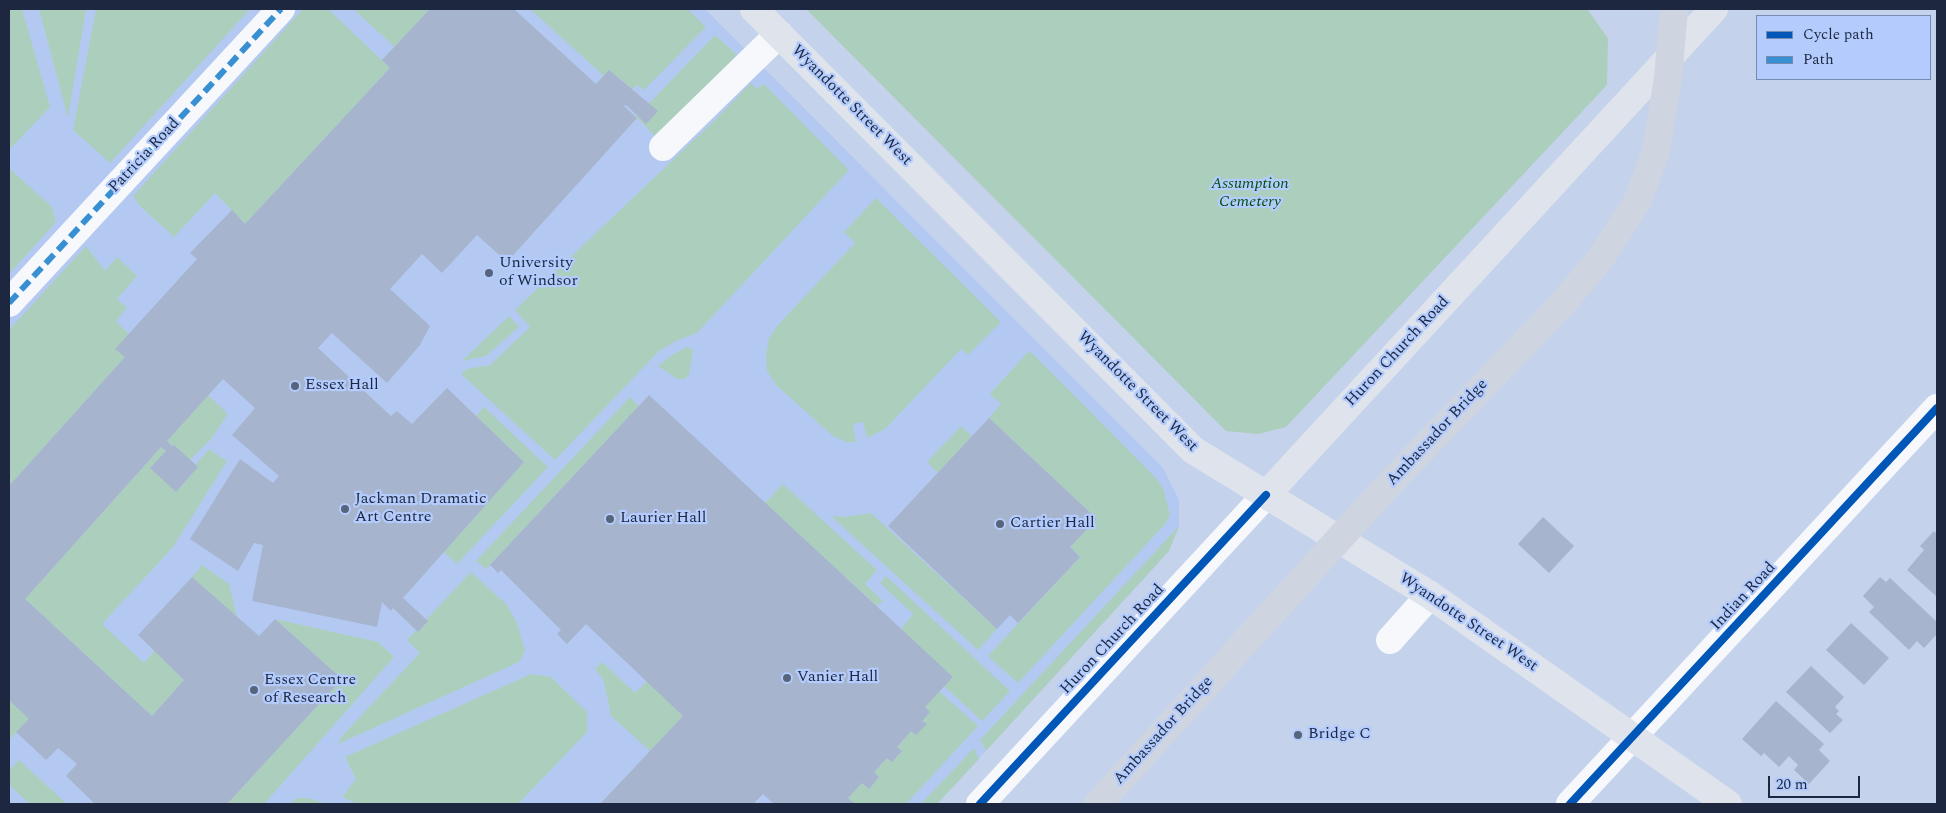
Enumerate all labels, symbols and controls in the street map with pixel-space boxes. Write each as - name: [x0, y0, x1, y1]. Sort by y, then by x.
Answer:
- legend: [1756, 15, 1931, 80]
- text: Cycle path: [1803, 23, 1874, 46]
- street label: Wyandotte Street West: [787, 42, 915, 170]
- text: Path: [1803, 48, 1834, 71]
- street label: Patricia Road: [105, 115, 185, 197]
- park label: Assumption Cemetery: [1211, 175, 1289, 213]
- place label: University of Windsor: [499, 254, 578, 292]
- marker: University of Windsor: [483, 267, 495, 279]
- street label: Huron Church Road: [1342, 293, 1454, 411]
- street label: Wyandotte Street West: [1073, 328, 1201, 456]
- place label: Essex Hall: [305, 376, 379, 396]
- street label: Ambassador Bridge: [1384, 376, 1492, 490]
- marker: Essex Hall: [289, 380, 301, 392]
- place label: Jackman Dramatic Art Centre: [355, 490, 487, 528]
- marker: Jackman Dramatic Art Centre: [339, 503, 351, 515]
- place label: Laurier Hall: [620, 509, 706, 529]
- marker: Laurier Hall: [604, 513, 616, 525]
- place label: Cartier Hall: [1010, 514, 1095, 534]
- marker: Cartier Hall: [994, 518, 1006, 530]
- street label: Indian Road: [1707, 559, 1781, 635]
- street label: Wyandotte Street West: [1395, 570, 1541, 676]
- street label: Huron Church Road: [1057, 581, 1169, 699]
- place label: Vanier Hall: [797, 668, 878, 688]
- place label: Essex Centre of Research: [264, 671, 356, 709]
- marker: Vanier Hall: [781, 672, 793, 684]
- street label: Ambassador Bridge: [1110, 673, 1218, 789]
- marker: Essex Centre of Research: [248, 684, 260, 696]
- place label: Bridge C: [1308, 725, 1371, 745]
- marker: Bridge C: [1292, 729, 1304, 741]
- scale bar: [1771, 766, 1864, 798]
- text: 20 m: [1776, 773, 1808, 796]

